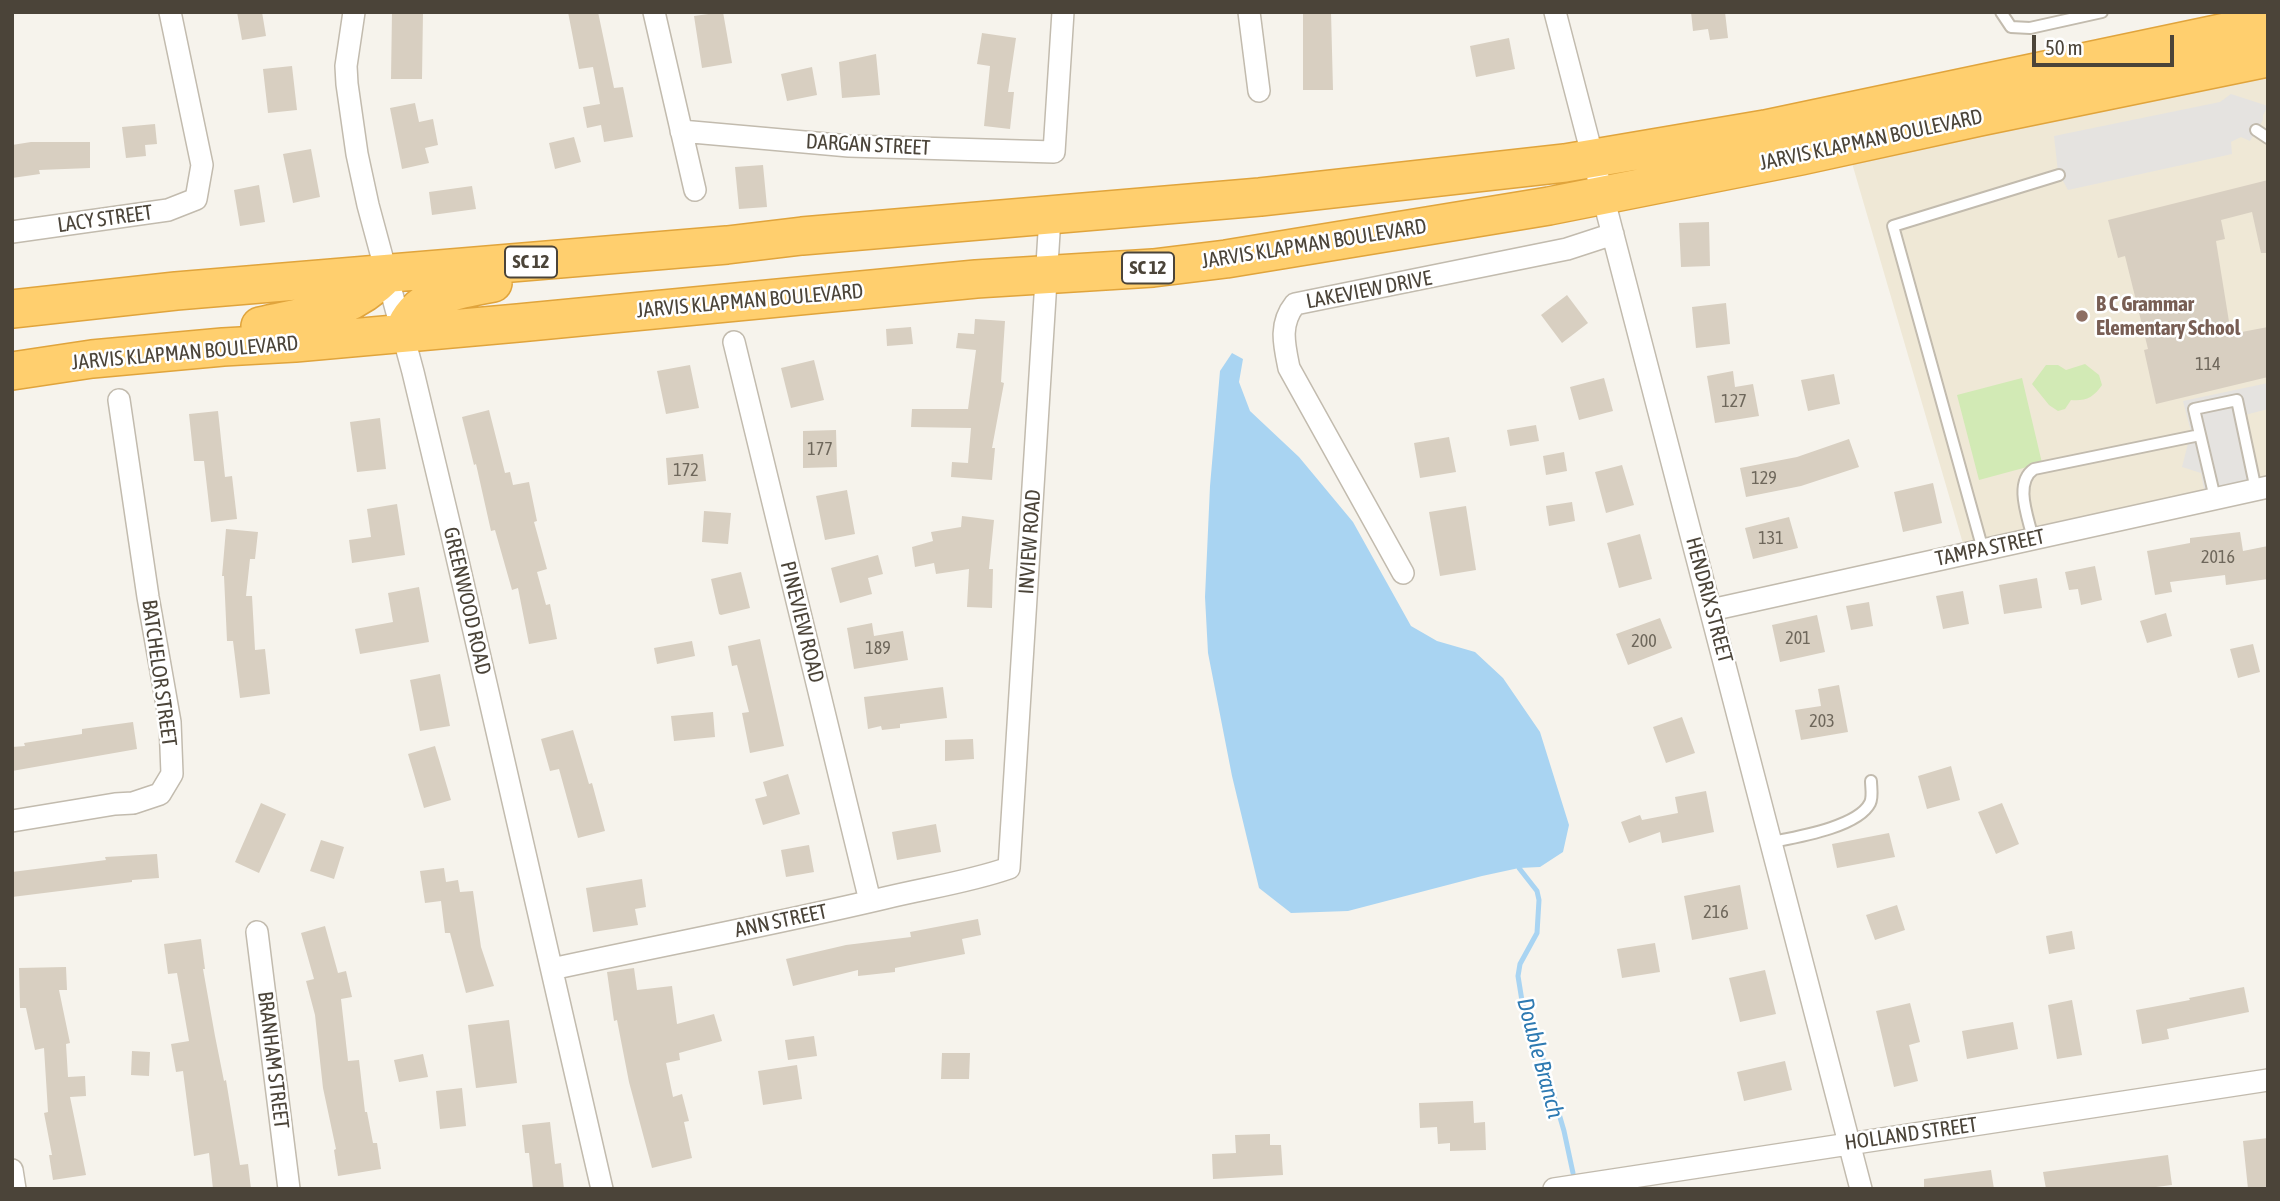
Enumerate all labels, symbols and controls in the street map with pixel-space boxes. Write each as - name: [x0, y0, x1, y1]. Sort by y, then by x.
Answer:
- scale bar: [2035, 21, 2177, 65]
- text: 50 m: [2045, 35, 2083, 59]
- street label: JARVIS KLAPMAN BOULEVARD: [1757, 104, 1985, 176]
- street label: DARGAN STREET: [805, 129, 931, 161]
- street label: LACY STREET: [56, 200, 154, 238]
- street label: JARVIS KLAPMAN BOULEVARD: [1200, 214, 1428, 274]
- road number: SC 12: [505, 246, 557, 278]
- road number: SC 12: [1122, 252, 1174, 284]
- street label: LAKEVIEW DRIVE: [1304, 265, 1434, 315]
- street label: JARVIS KLAPMAN BOULEVARD: [636, 279, 864, 323]
- place label: B C Grammar Elementary School: [2096, 291, 2240, 341]
- marker: B C Grammar Elementary School: [2074, 308, 2090, 324]
- street label: JARVIS KLAPMAN BOULEVARD: [71, 331, 299, 375]
- house number: 114: [2195, 353, 2221, 375]
- house number: 127: [1721, 390, 1747, 412]
- house number: 177: [807, 438, 833, 460]
- house number: 172: [673, 459, 699, 481]
- house number: 129: [1751, 467, 1777, 489]
- street label: INVIEW ROAD: [1014, 489, 1046, 595]
- street label: TAMPA STREET: [1933, 524, 2047, 572]
- street label: GREENWOOD ROAD: [438, 525, 496, 677]
- house number: 131: [1758, 527, 1784, 549]
- street label: HENDRIX STREET: [1680, 534, 1738, 666]
- house number: 2016: [2201, 546, 2235, 568]
- street label: PINEVIEW ROAD: [775, 559, 829, 685]
- street label: BATCHELOR STREET: [136, 598, 182, 748]
- house number: 201: [1785, 627, 1811, 649]
- house number: 200: [1631, 630, 1657, 652]
- house number: 189: [865, 637, 891, 659]
- house number: 203: [1809, 710, 1835, 732]
- street label: ANN STREET: [733, 899, 829, 943]
- house number: 216: [1703, 901, 1729, 923]
- street label: BRANHAM STREET: [252, 990, 294, 1130]
- water label: Double Branch: [1511, 995, 1569, 1121]
- street label: HOLLAND STREET: [1843, 1112, 1979, 1156]

